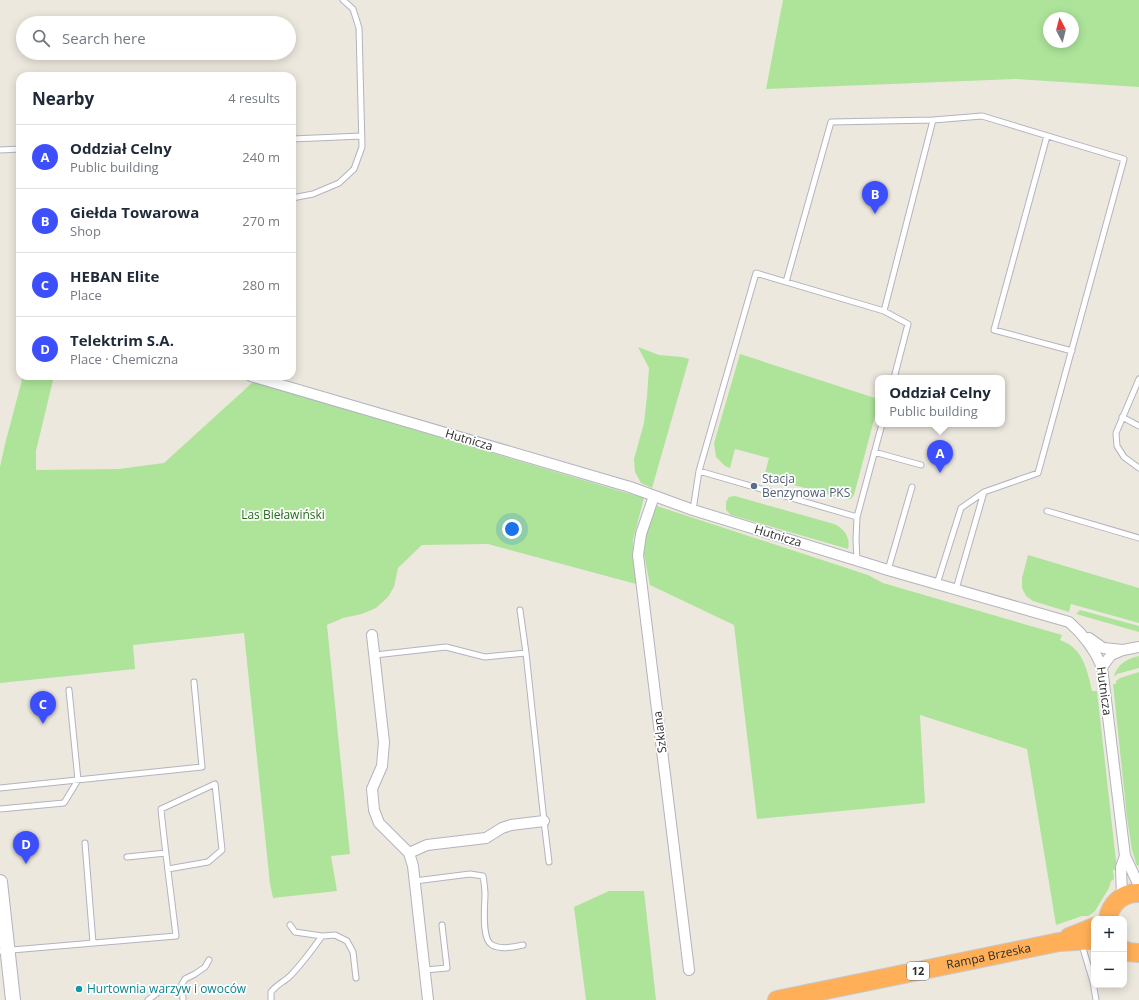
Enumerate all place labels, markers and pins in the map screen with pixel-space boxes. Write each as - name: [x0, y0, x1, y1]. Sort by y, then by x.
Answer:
- pin: B: [862, 181, 888, 214]
- pin: A: [927, 440, 953, 473]
- place label: Stacja Benzynowa PKS: [762, 470, 850, 501]
- marker: Stacja Benzynowa PKS: [749, 481, 759, 491]
- pin: C: [30, 691, 56, 724]
- pin: D: [13, 831, 39, 864]
- place label: Hurtownia warzyw i owoców: [87, 980, 247, 997]
- marker: Hurtownia warzyw i owoców: [74, 984, 84, 994]

